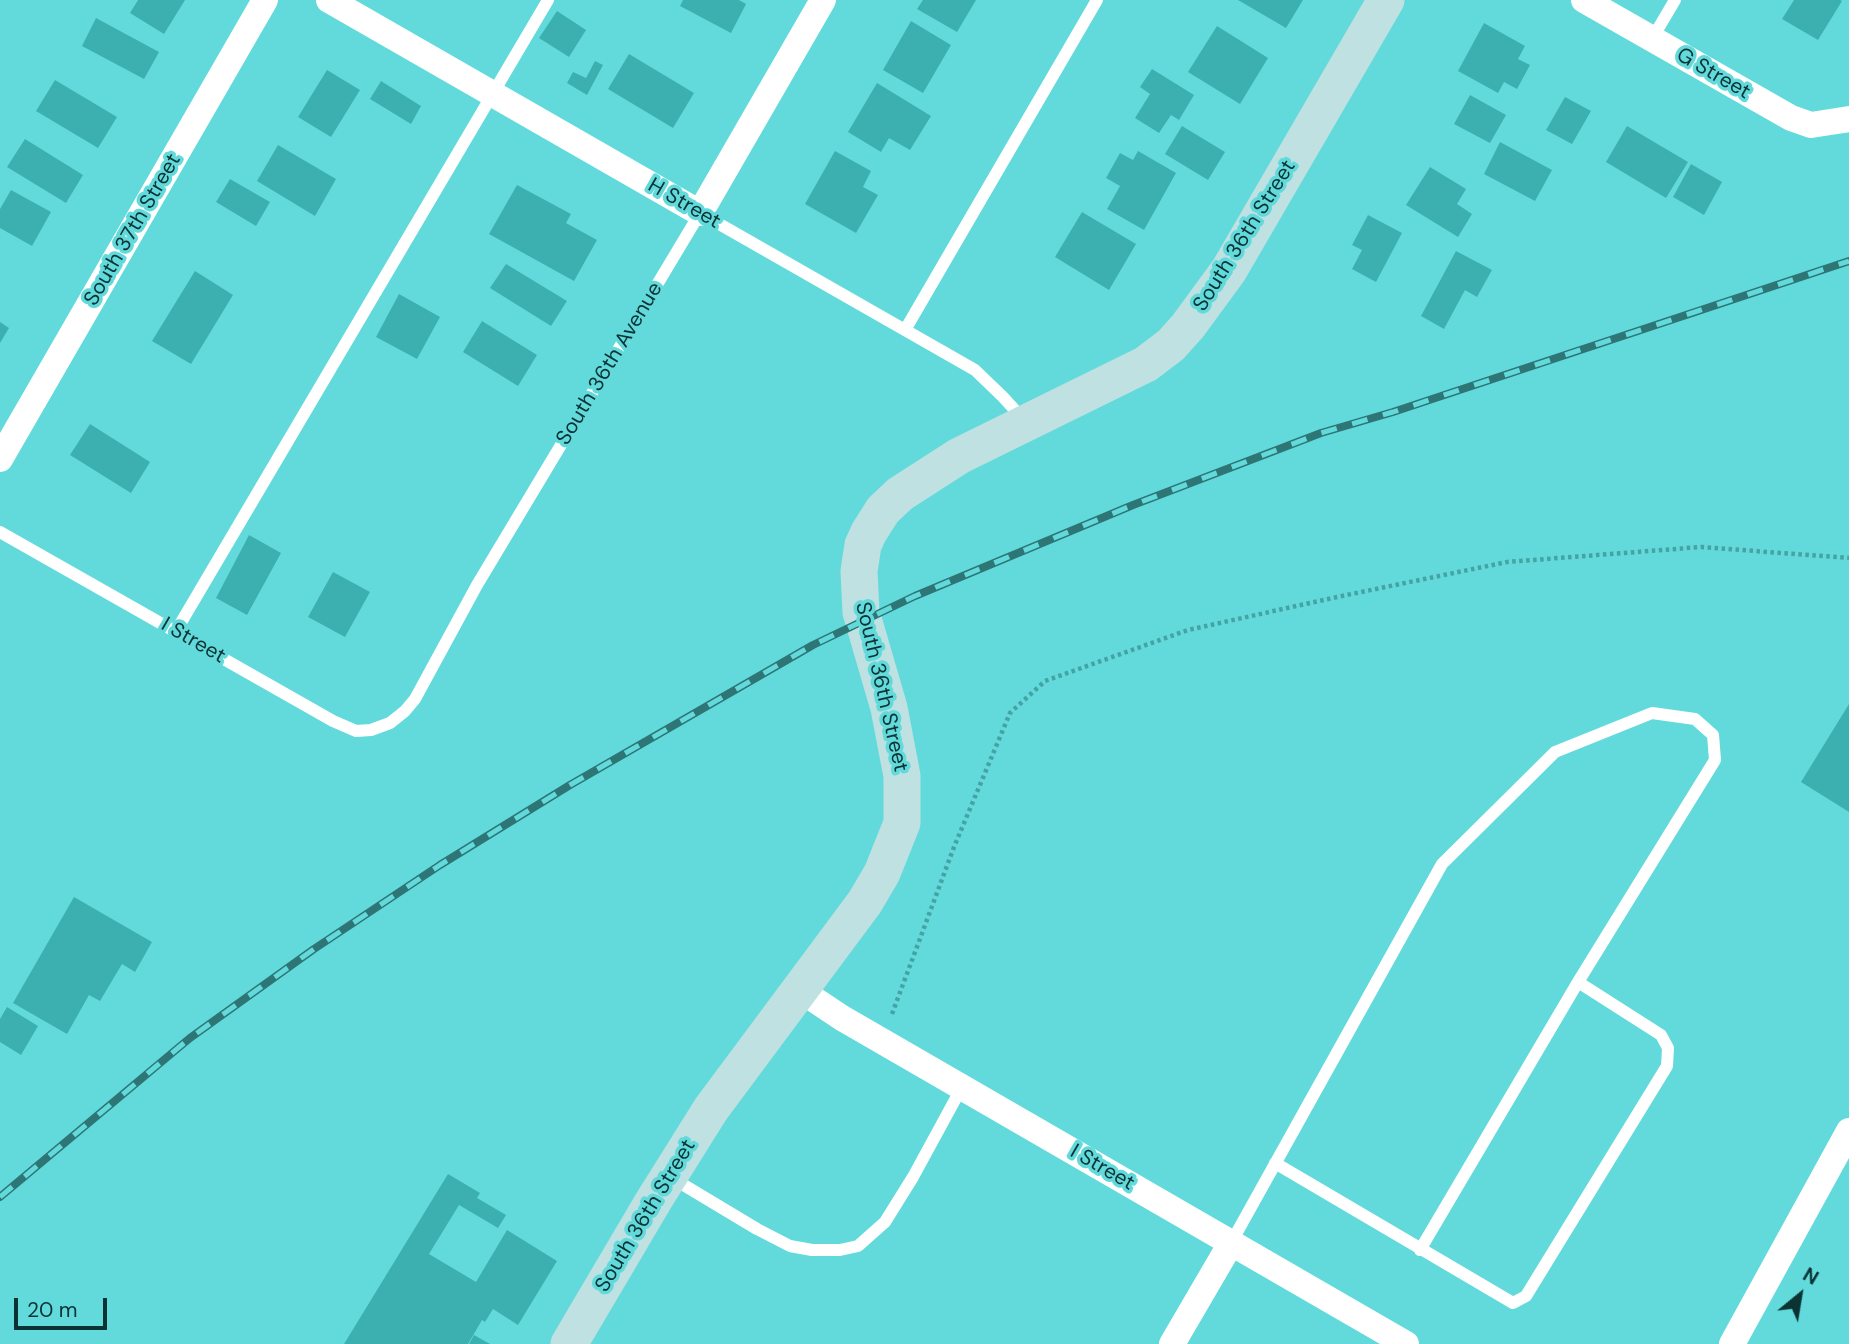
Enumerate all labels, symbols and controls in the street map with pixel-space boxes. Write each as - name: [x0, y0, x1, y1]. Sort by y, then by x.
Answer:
- street label: G Street: [1672, 43, 1754, 105]
- street label: South 37th Street: [79, 150, 187, 310]
- street label: South 36th Street: [1188, 156, 1302, 316]
- street label: H Street: [643, 173, 725, 235]
- street label: South 36th Avenue: [551, 278, 669, 450]
- street label: South 36th Street: [849, 600, 913, 774]
- street label: I Street: [156, 613, 230, 669]
- street label: South 36th Street: [591, 1135, 701, 1297]
- street label: I Street: [1065, 1140, 1139, 1196]
- north arrow: [1765, 1260, 1835, 1330]
- text: N: [1798, 1262, 1823, 1291]
- scale bar: [18, 1284, 110, 1328]
- text: 20 m: [27, 1296, 78, 1324]

